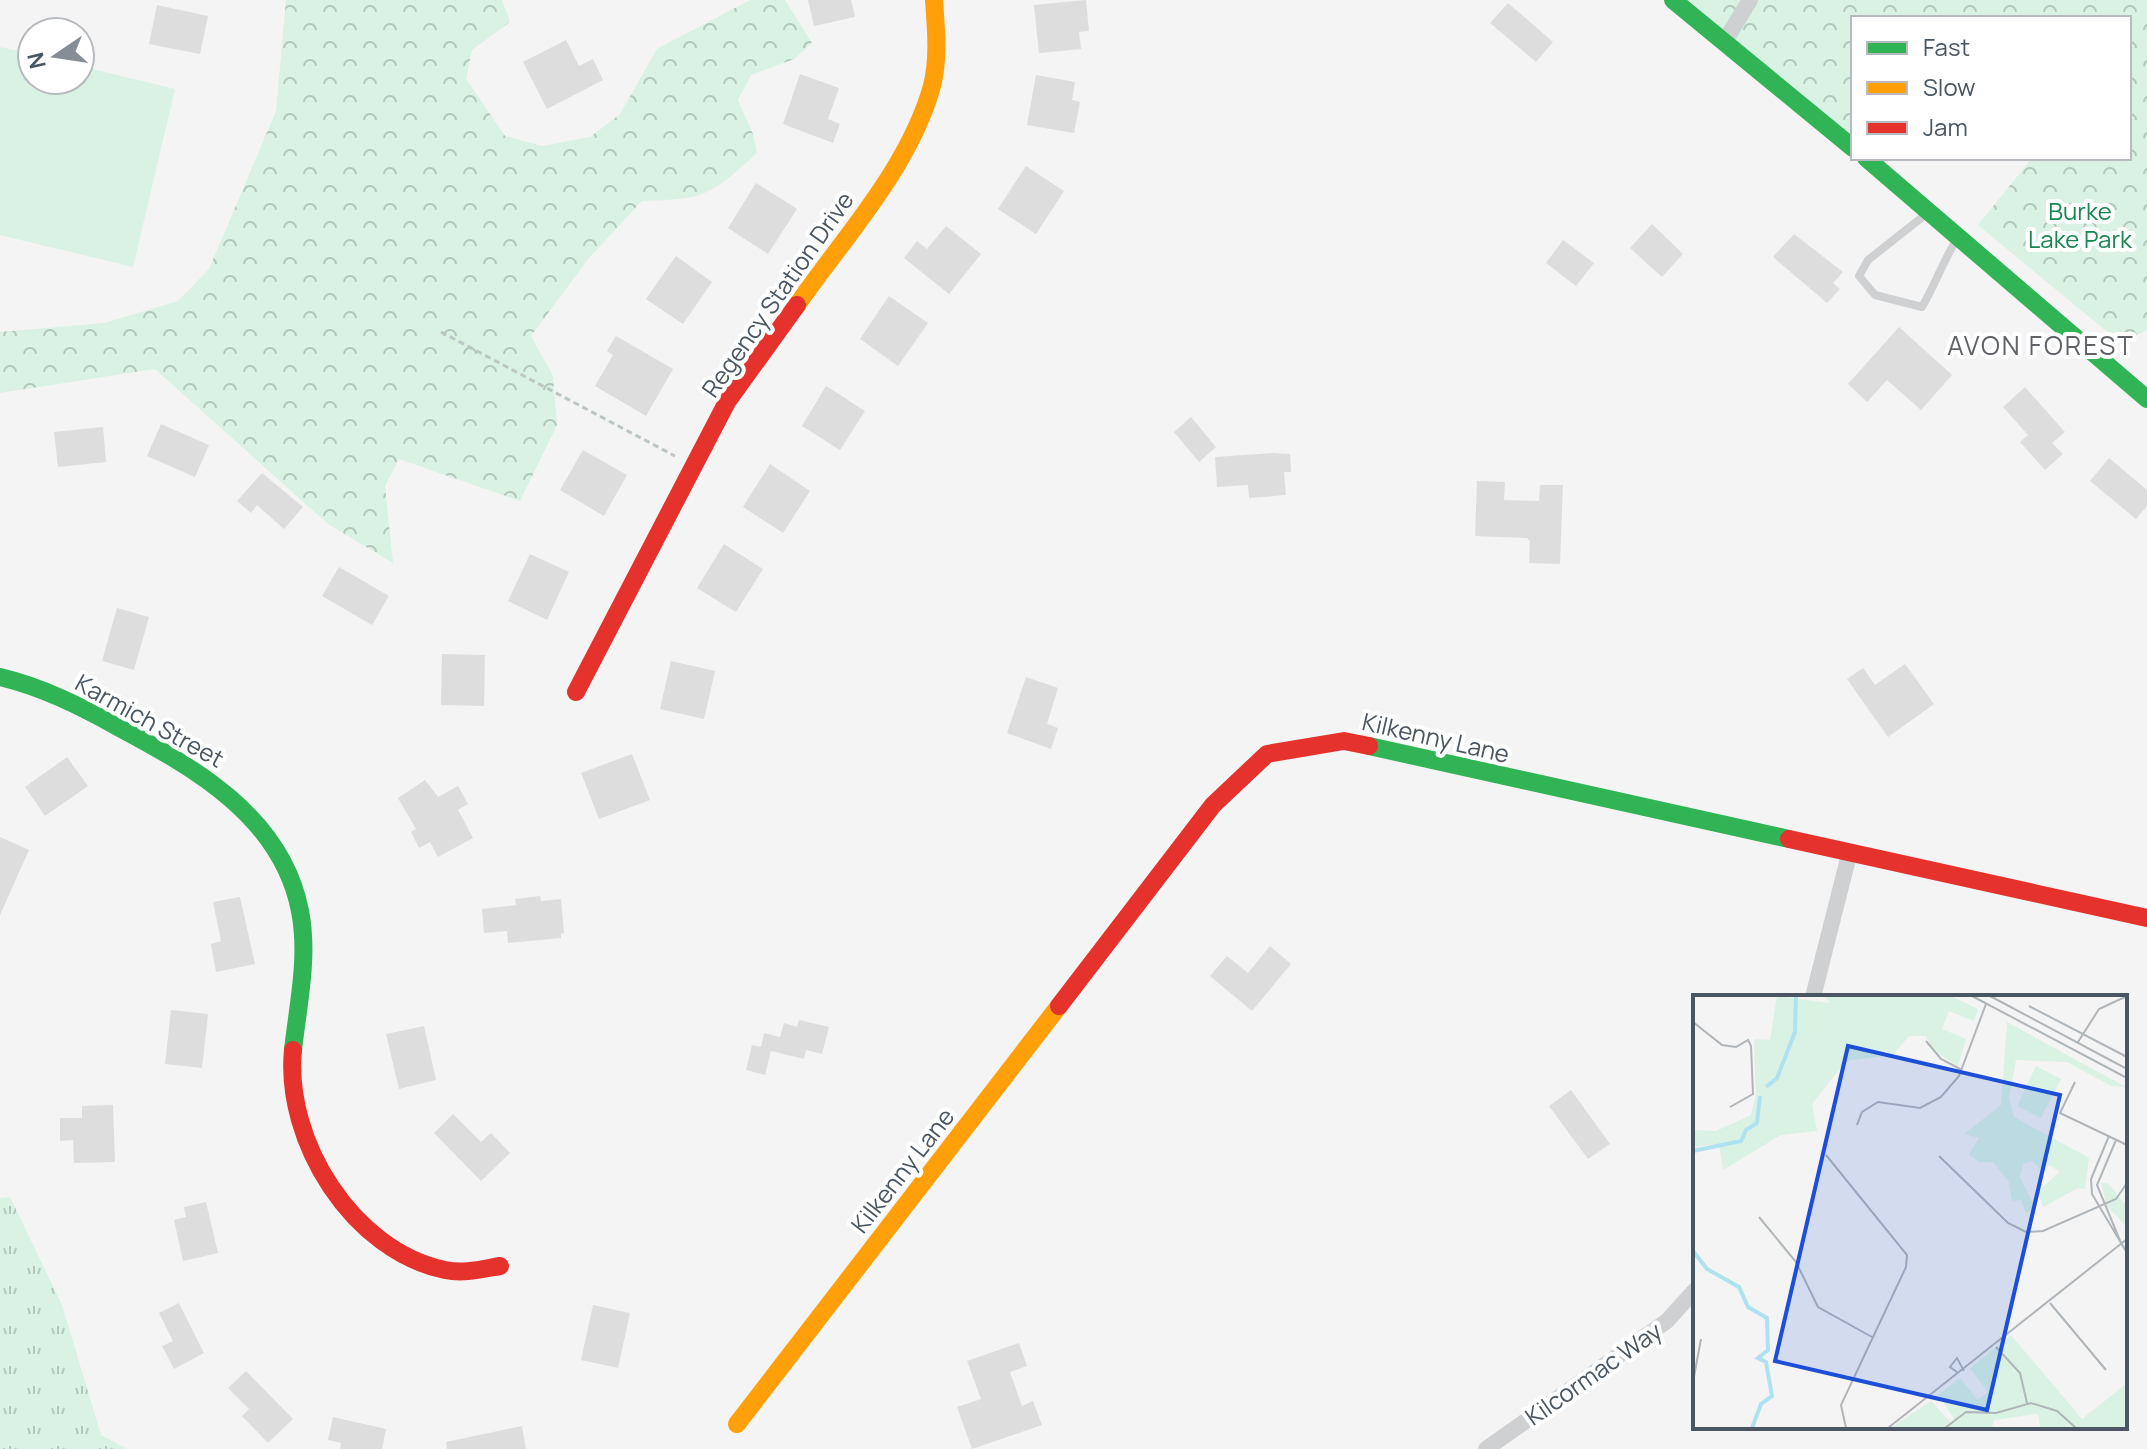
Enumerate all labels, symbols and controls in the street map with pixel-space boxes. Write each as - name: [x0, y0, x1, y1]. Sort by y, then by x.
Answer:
- north arrow: [16, 16, 96, 96]
- legend: [1851, 16, 2131, 160]
- text: Fast: [1923, 30, 1970, 63]
- text: N: [20, 49, 53, 72]
- text: Slow: [1923, 70, 1976, 103]
- text: Jam: [1923, 110, 1968, 143]
- street label: Regency Station Drive: [694, 185, 860, 403]
- park label: Burke Lake Park: [2028, 194, 2133, 255]
- district label: AVON FOREST: [1947, 327, 2135, 363]
- street label: Karmich Street: [70, 666, 230, 774]
- street label: Kilkenny Lane: [1359, 704, 1513, 770]
- inset map: [1693, 995, 2127, 1429]
- street label: Kilkenny Lane: [843, 1101, 961, 1239]
- street label: Kilcormac Way: [1518, 1314, 1668, 1432]

